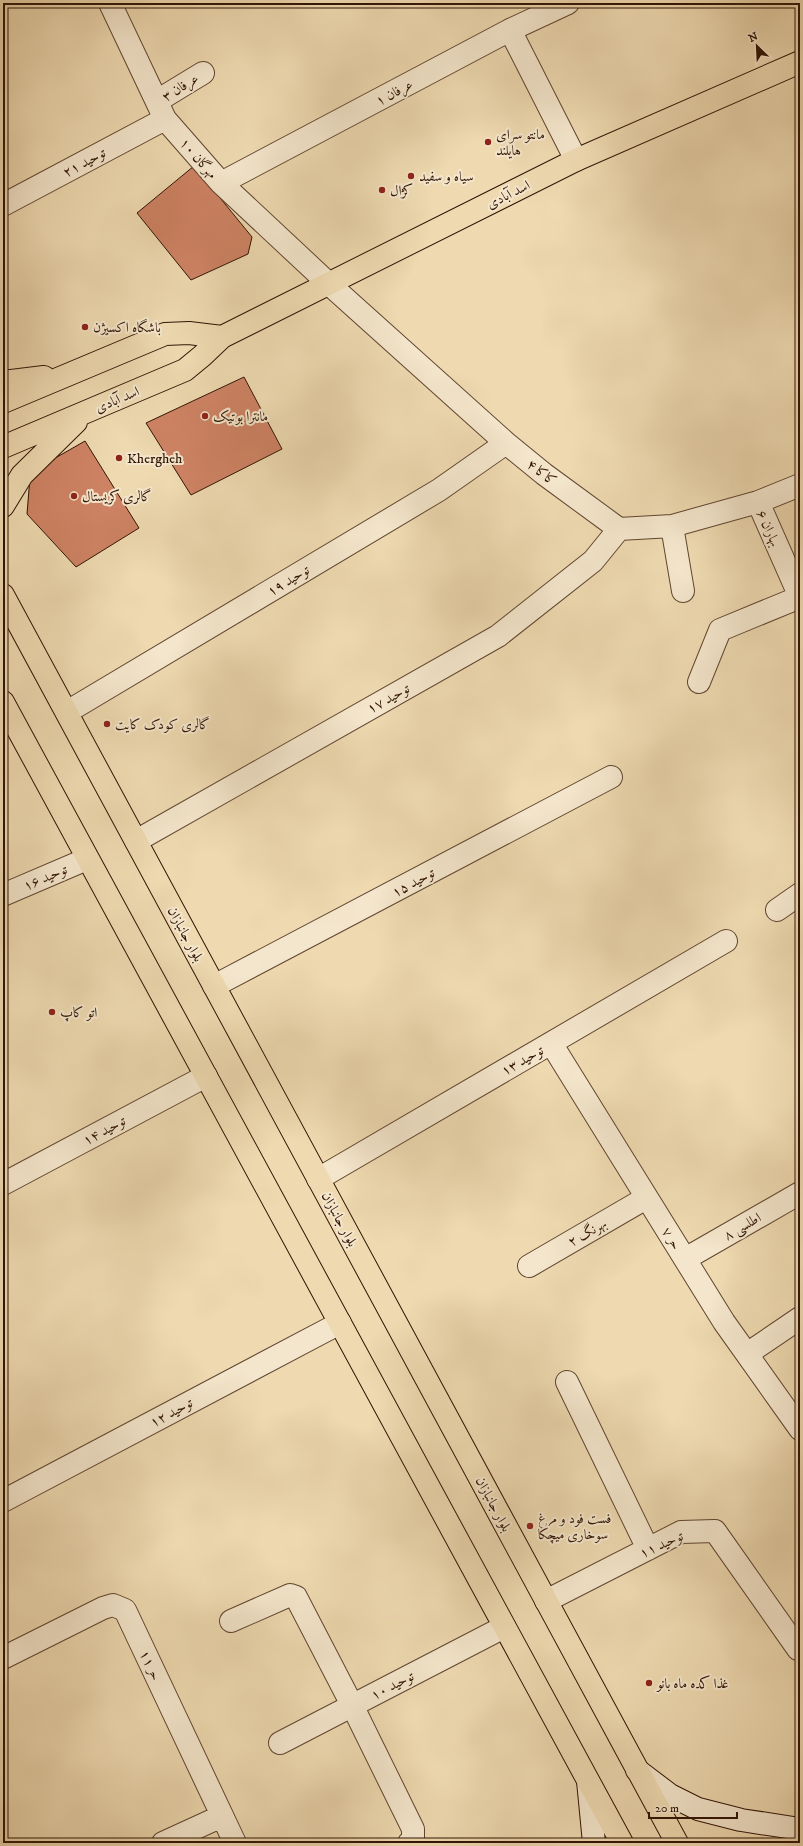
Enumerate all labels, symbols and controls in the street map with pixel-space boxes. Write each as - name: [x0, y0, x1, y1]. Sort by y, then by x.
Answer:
- north arrow: [737, 26, 777, 66]
- text: N: [746, 30, 760, 46]
- street label: عرفان ۳: [159, 70, 202, 106]
- street label: عرفان ۱: [373, 76, 416, 110]
- place label: مانتو سرای هایلند: [496, 126, 545, 160]
- street label: مهرگان ۱۰: [176, 134, 221, 183]
- marker: مانتو سرای هایلند: [483, 137, 493, 147]
- street label: توحید ۲۱: [60, 144, 109, 182]
- place label: سیاه و سفید: [419, 168, 474, 186]
- marker: سیاه و سفید: [406, 171, 416, 181]
- street label: اسد آبادی: [484, 176, 533, 213]
- place label: کژال: [390, 182, 413, 200]
- marker: کژال: [377, 185, 387, 195]
- place label: باشگاه اکسیژن: [93, 318, 161, 337]
- marker: باشگاه اکسیژن: [80, 322, 90, 332]
- street label: اسد آبادی: [92, 383, 142, 417]
- place label: مانترا بوتیک: [213, 408, 268, 426]
- marker: مانترا بوتیک: [200, 411, 210, 421]
- place label: Khergheh: [127, 450, 183, 468]
- marker: Khergheh: [114, 453, 124, 463]
- street label: کاکا ۴: [523, 456, 560, 490]
- place label: گالری کریستال: [82, 488, 152, 506]
- marker: گالری کریستال: [69, 491, 79, 501]
- street label: بهاران ۶: [752, 507, 784, 550]
- street label: توحید ۱۹: [264, 561, 313, 600]
- street label: توحید ۱۷: [364, 680, 413, 718]
- place label: گالری کودک کایت: [115, 716, 210, 734]
- marker: گالری کودک کایت: [102, 719, 112, 729]
- street label: توحید ۱۶: [21, 861, 70, 895]
- street label: توحید ۱۵: [389, 864, 438, 902]
- street label: بلوار جانبازان: [163, 904, 207, 965]
- place label: اتو کاپ: [60, 1004, 97, 1022]
- marker: اتو کاپ: [47, 1007, 57, 1017]
- street label: توحید ۱۳: [498, 1041, 547, 1080]
- street label: توحید ۱۴: [80, 1112, 129, 1150]
- street label: بلوار جانبازان: [317, 1189, 361, 1250]
- street label: اطلسی ۸: [720, 1209, 765, 1245]
- street label: بهرنگ ۲: [564, 1214, 610, 1251]
- street label: حر ۷: [657, 1224, 685, 1253]
- street label: توحید ۱۲: [147, 1394, 196, 1432]
- street label: بلوار جانبازان: [471, 1474, 515, 1535]
- place label: فست فود و مرغ سوخاری میچکا: [538, 1510, 611, 1544]
- marker: فست فود و مرغ سوخاری میچکا: [525, 1521, 535, 1531]
- street label: توحید ۱۱: [637, 1527, 686, 1563]
- street label: حر ۱۱: [135, 1647, 165, 1684]
- street label: توحید ۱۰: [368, 1667, 417, 1704]
- place label: غذا کده ماه بانو: [655, 1675, 729, 1693]
- marker: غذا کده ماه بانو: [644, 1678, 654, 1688]
- scale bar: [649, 1794, 737, 1820]
- text: 20 m: [655, 1801, 679, 1816]

